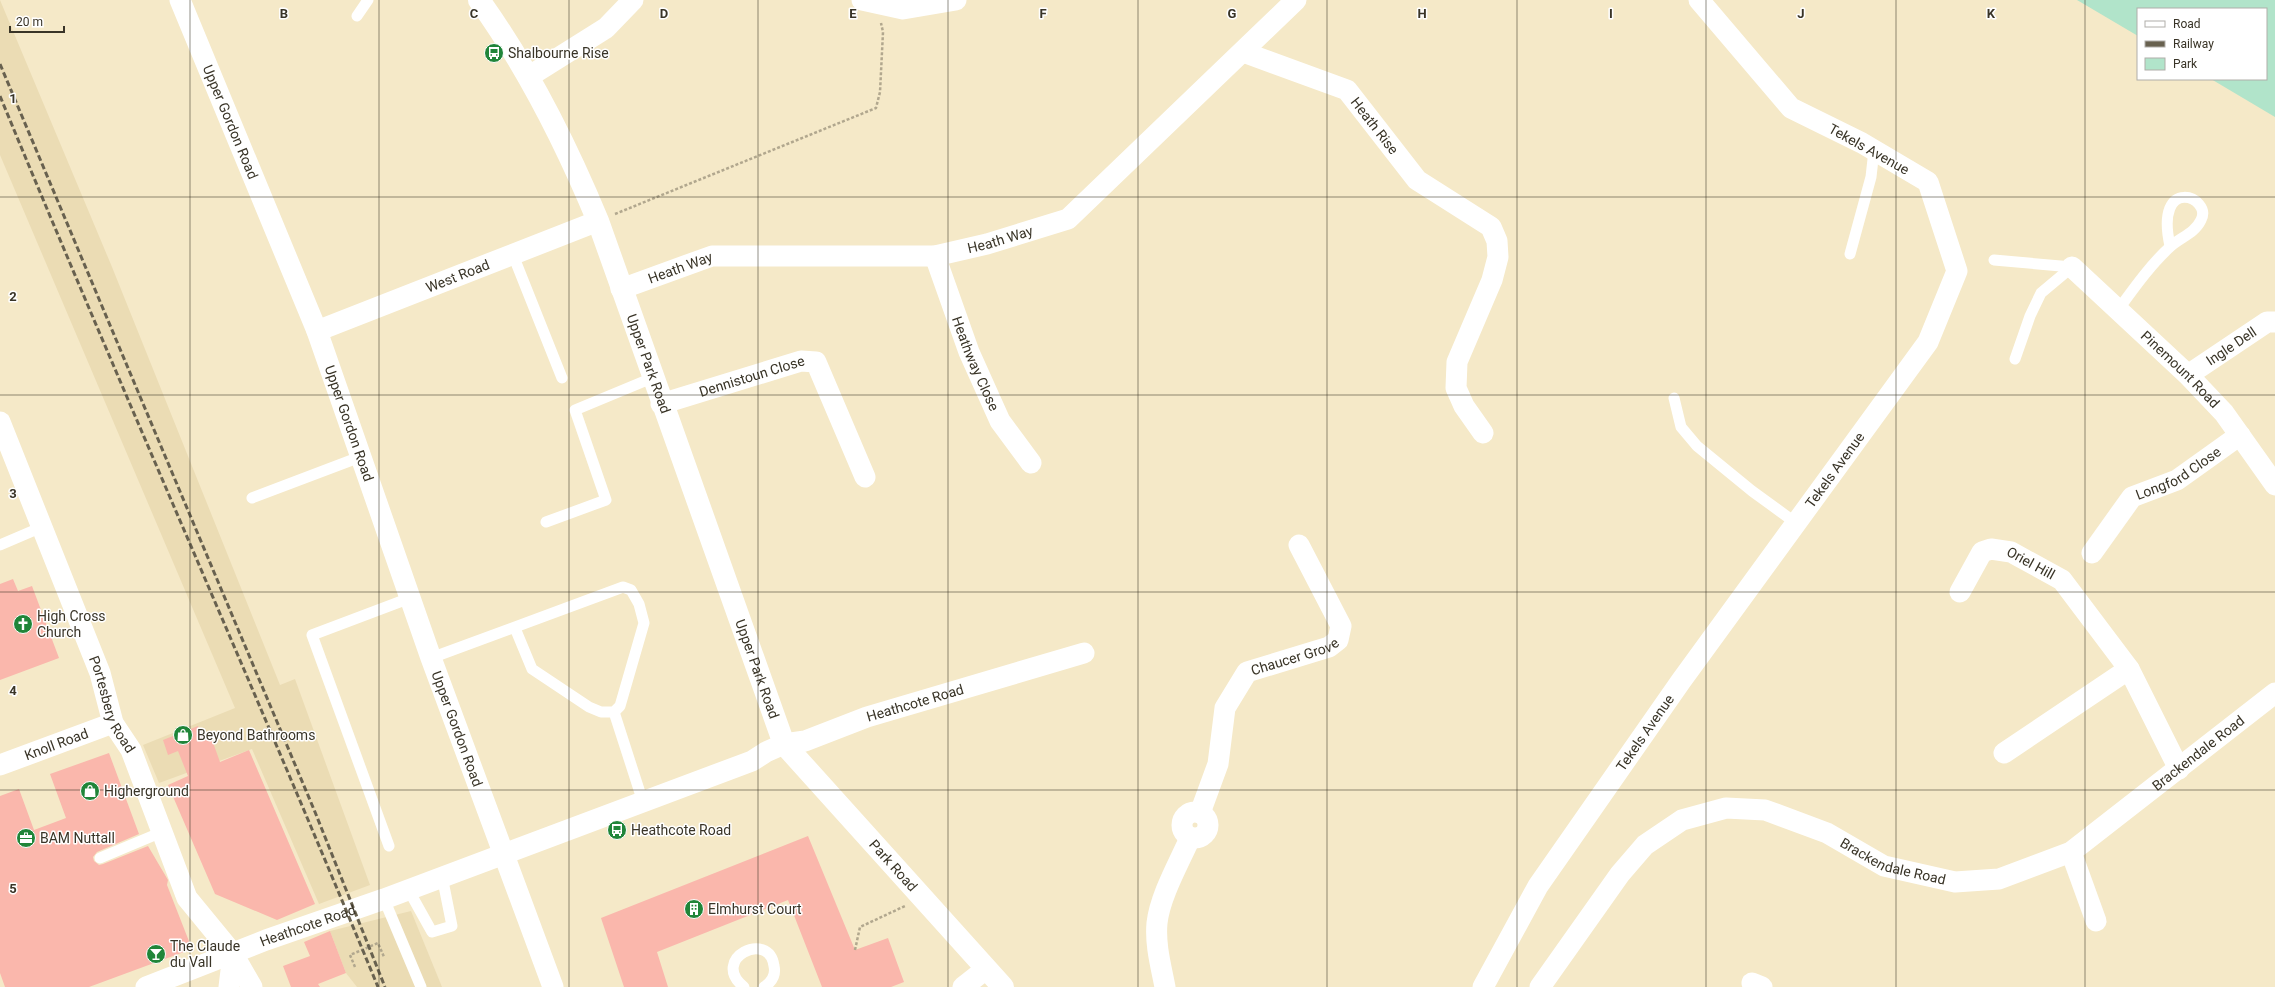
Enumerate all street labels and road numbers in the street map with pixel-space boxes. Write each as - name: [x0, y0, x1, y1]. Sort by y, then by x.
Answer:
- street label: Upper Gordon Road: [200, 63, 261, 181]
- street label: Heath Rise: [1348, 94, 1402, 157]
- street label: Tekels Avenue: [1826, 120, 1912, 178]
- street label: Heath Way: [966, 222, 1035, 256]
- street label: Heath Way: [646, 248, 715, 286]
- street label: West Road: [423, 256, 492, 296]
- street label: Upper Park Road: [624, 312, 674, 416]
- street label: Heathway Close: [949, 314, 1002, 413]
- street label: Ingle Dell: [2203, 323, 2259, 369]
- street label: Pinemount Road: [2138, 327, 2223, 411]
- street label: Dennistoun Close: [697, 352, 806, 400]
- street label: Upper Gordon Road: [322, 363, 377, 484]
- street label: Tekels Avenue: [1802, 429, 1868, 511]
- street label: Longford Close: [2133, 443, 2224, 503]
- street label: Oriel Hill: [2004, 543, 2058, 583]
- street label: Upper Park Road: [732, 617, 782, 721]
- street label: Chaucer Grove: [1249, 634, 1342, 678]
- street label: Portesbery Road: [86, 653, 138, 756]
- street label: Upper Gordon Road: [429, 669, 486, 789]
- street label: Heathcote Road: [865, 681, 965, 725]
- street label: Tekels Avenue: [1613, 691, 1677, 774]
- street label: Brackendale Road: [2149, 712, 2247, 794]
- street label: Knoll Road: [22, 725, 90, 763]
- street label: Brackendale Road: [1837, 834, 1947, 888]
- street label: Park Road: [866, 836, 921, 894]
- street label: Heathcote Road: [257, 901, 358, 950]

